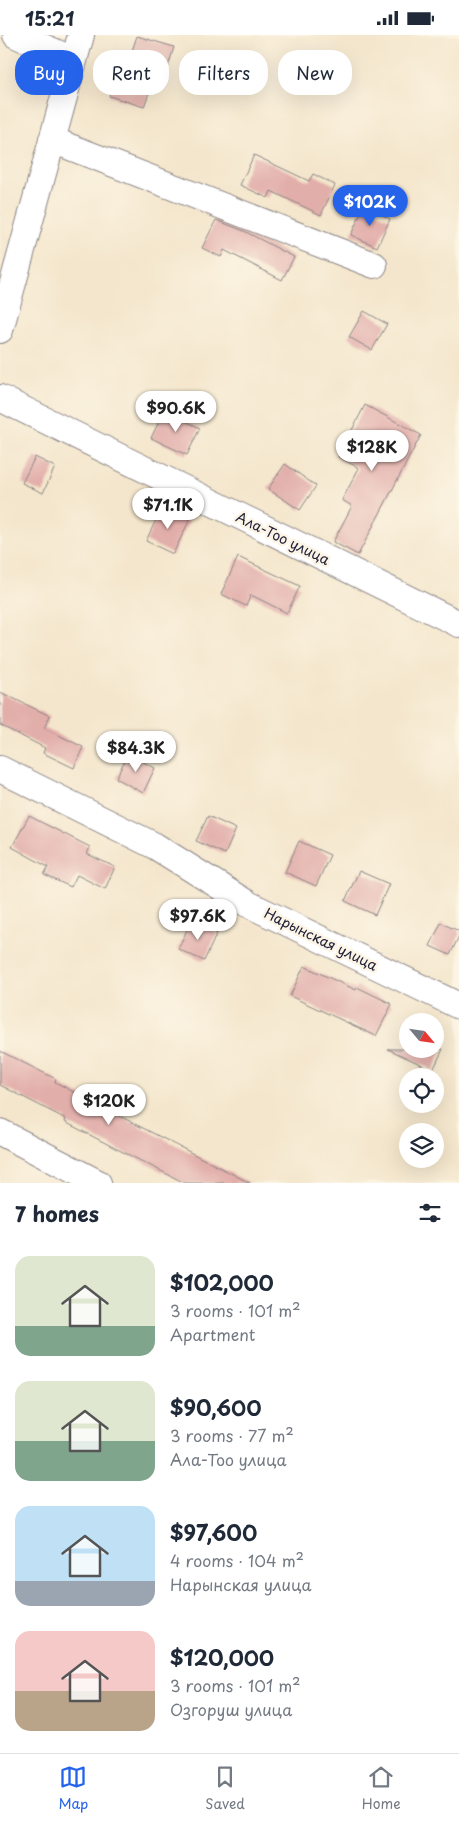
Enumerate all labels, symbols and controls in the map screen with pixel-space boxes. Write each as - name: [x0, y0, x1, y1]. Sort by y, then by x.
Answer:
- text: 15:21: [25, 4, 74, 32]
- chip: Buy: [15, 50, 83, 95]
- chip: Rent: [93, 50, 169, 95]
- chip: Filters: [179, 50, 268, 95]
- chip: New: [278, 50, 352, 95]
- pin: $102K: [335, 185, 405, 227]
- text: $102K: [344, 189, 396, 213]
- pin: $90.6K: [135, 391, 217, 433]
- text: $90.6K: [146, 395, 206, 419]
- pin: $128K: [337, 429, 407, 472]
- text: $128K: [347, 434, 397, 458]
- pin: $71.1K: [127, 487, 209, 530]
- text: $71.1K: [143, 492, 193, 516]
- street label: Ала-Тоо улица: [233, 506, 334, 570]
- pin: $84.3K: [95, 731, 177, 773]
- text: $84.3K: [107, 735, 165, 759]
- pin: $97.6K: [157, 899, 239, 941]
- street label: Нарынская улица: [261, 902, 381, 976]
- text: $97.6K: [170, 903, 226, 927]
- north arrow: [399, 1013, 444, 1057]
- map controls: [399, 1013, 444, 1168]
- button: locate: [399, 1068, 444, 1113]
- pin: $120K: [74, 1083, 144, 1126]
- text: $120K: [83, 1088, 135, 1112]
- button: layers: [399, 1123, 444, 1168]
- text: 7 homes: [15, 1197, 99, 1229]
- icon: filters: [416, 1199, 444, 1227]
- text: $102,000: [170, 1266, 274, 1298]
- icon: home: [55, 1276, 115, 1336]
- text: 3 rooms · 101 m²: [170, 1298, 301, 1322]
- text: Apartment: [170, 1322, 255, 1346]
- text: $90,600: [170, 1391, 261, 1423]
- icon: home: [55, 1401, 115, 1461]
- text: 3 rooms · 77 m²: [170, 1423, 294, 1447]
- text: Ала-Тоо улица: [170, 1447, 287, 1471]
- text: $97,600: [170, 1516, 257, 1548]
- icon: home: [55, 1526, 115, 1586]
- text: 4 rooms · 104 m²: [170, 1548, 304, 1572]
- text: Нарынская улица: [170, 1572, 312, 1596]
- text: $120,000: [170, 1641, 274, 1673]
- icon: home: [55, 1651, 115, 1711]
- text: 3 rooms · 101 m²: [170, 1673, 301, 1697]
- text: Озгоруш улица: [170, 1697, 292, 1721]
- tab: Map: [58, 1763, 88, 1814]
- tab: Saved: [205, 1763, 245, 1814]
- tab: Home: [362, 1763, 401, 1814]

